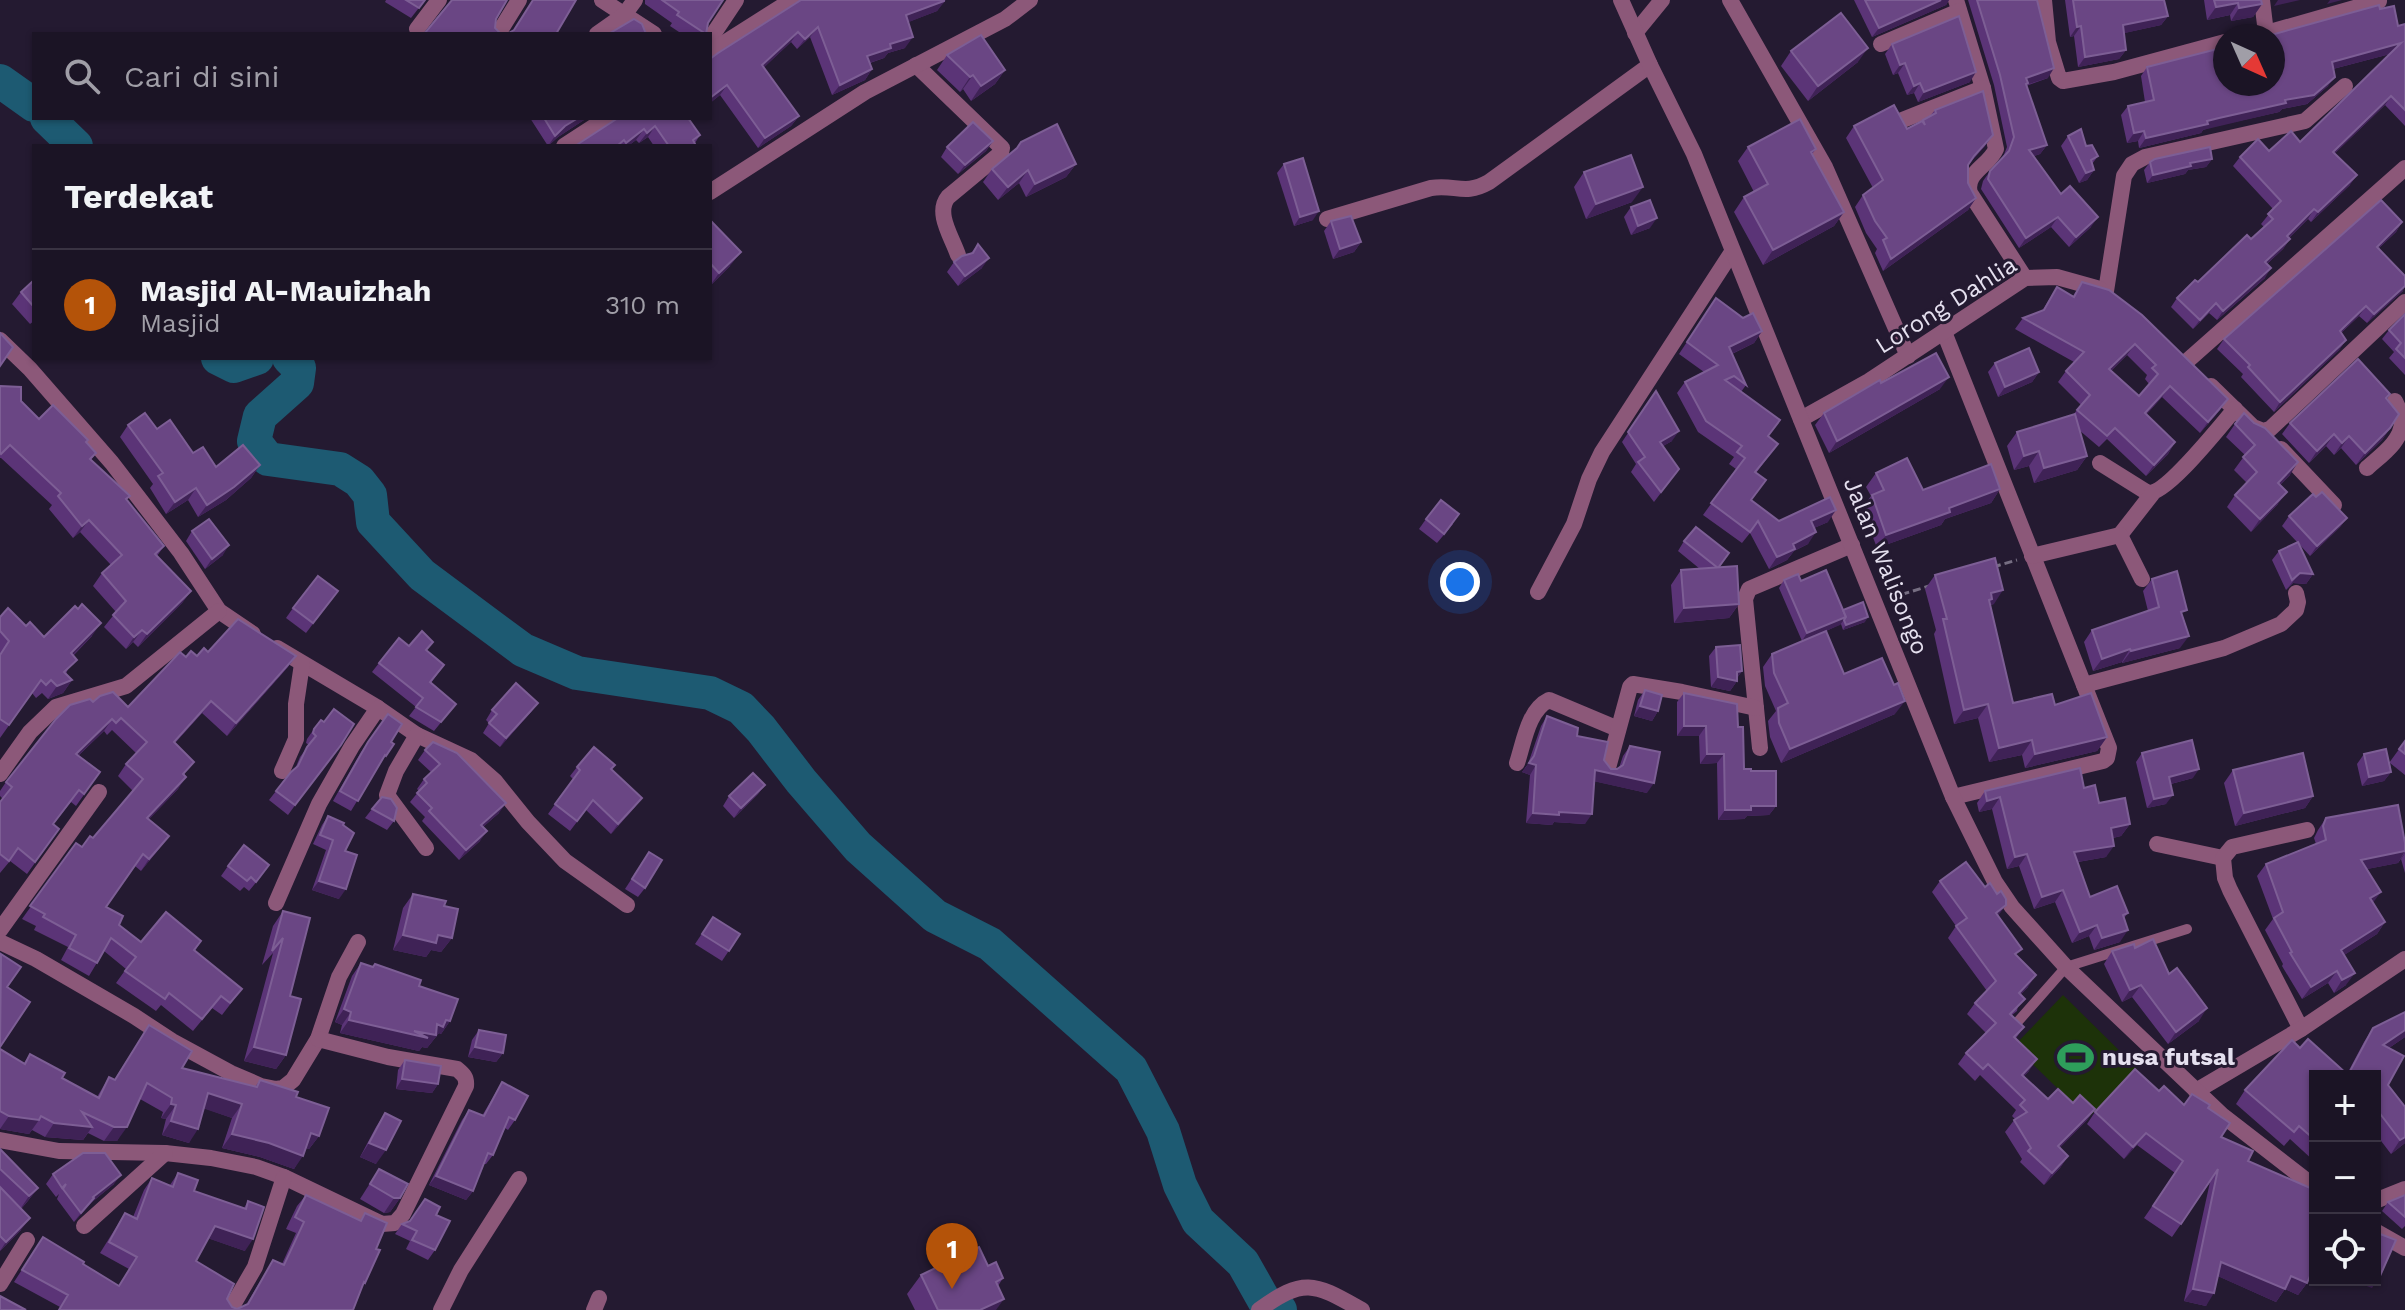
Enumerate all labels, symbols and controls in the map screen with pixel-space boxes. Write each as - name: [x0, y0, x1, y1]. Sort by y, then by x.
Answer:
- north arrow: [2213, 24, 2285, 96]
- search box: [32, 32, 712, 120]
- icon: search: [60, 54, 104, 98]
- text: Cari di sini: [124, 59, 279, 94]
- text: Terdekat: [64, 176, 213, 216]
- street label: Lorong Dahlia: [1870, 250, 2022, 360]
- text: Masjid Al-Mauizhah: [140, 273, 431, 308]
- text: 1: [84, 290, 96, 320]
- text: 310 m: [605, 290, 680, 320]
- text: Masjid: [140, 308, 221, 338]
- street label: Jalan Walisongo: [1838, 473, 1934, 659]
- your location: [1440, 562, 1480, 602]
- sports icon: nusa futsal: [2057, 1038, 2095, 1076]
- place label: nusa futsal: [2102, 1043, 2235, 1071]
- map controls: [2309, 1070, 2381, 1286]
- button: +: [2309, 1070, 2381, 1142]
- button: −: [2309, 1142, 2381, 1214]
- button: locate: [2309, 1214, 2381, 1286]
- pin: 1: [926, 1223, 978, 1289]

